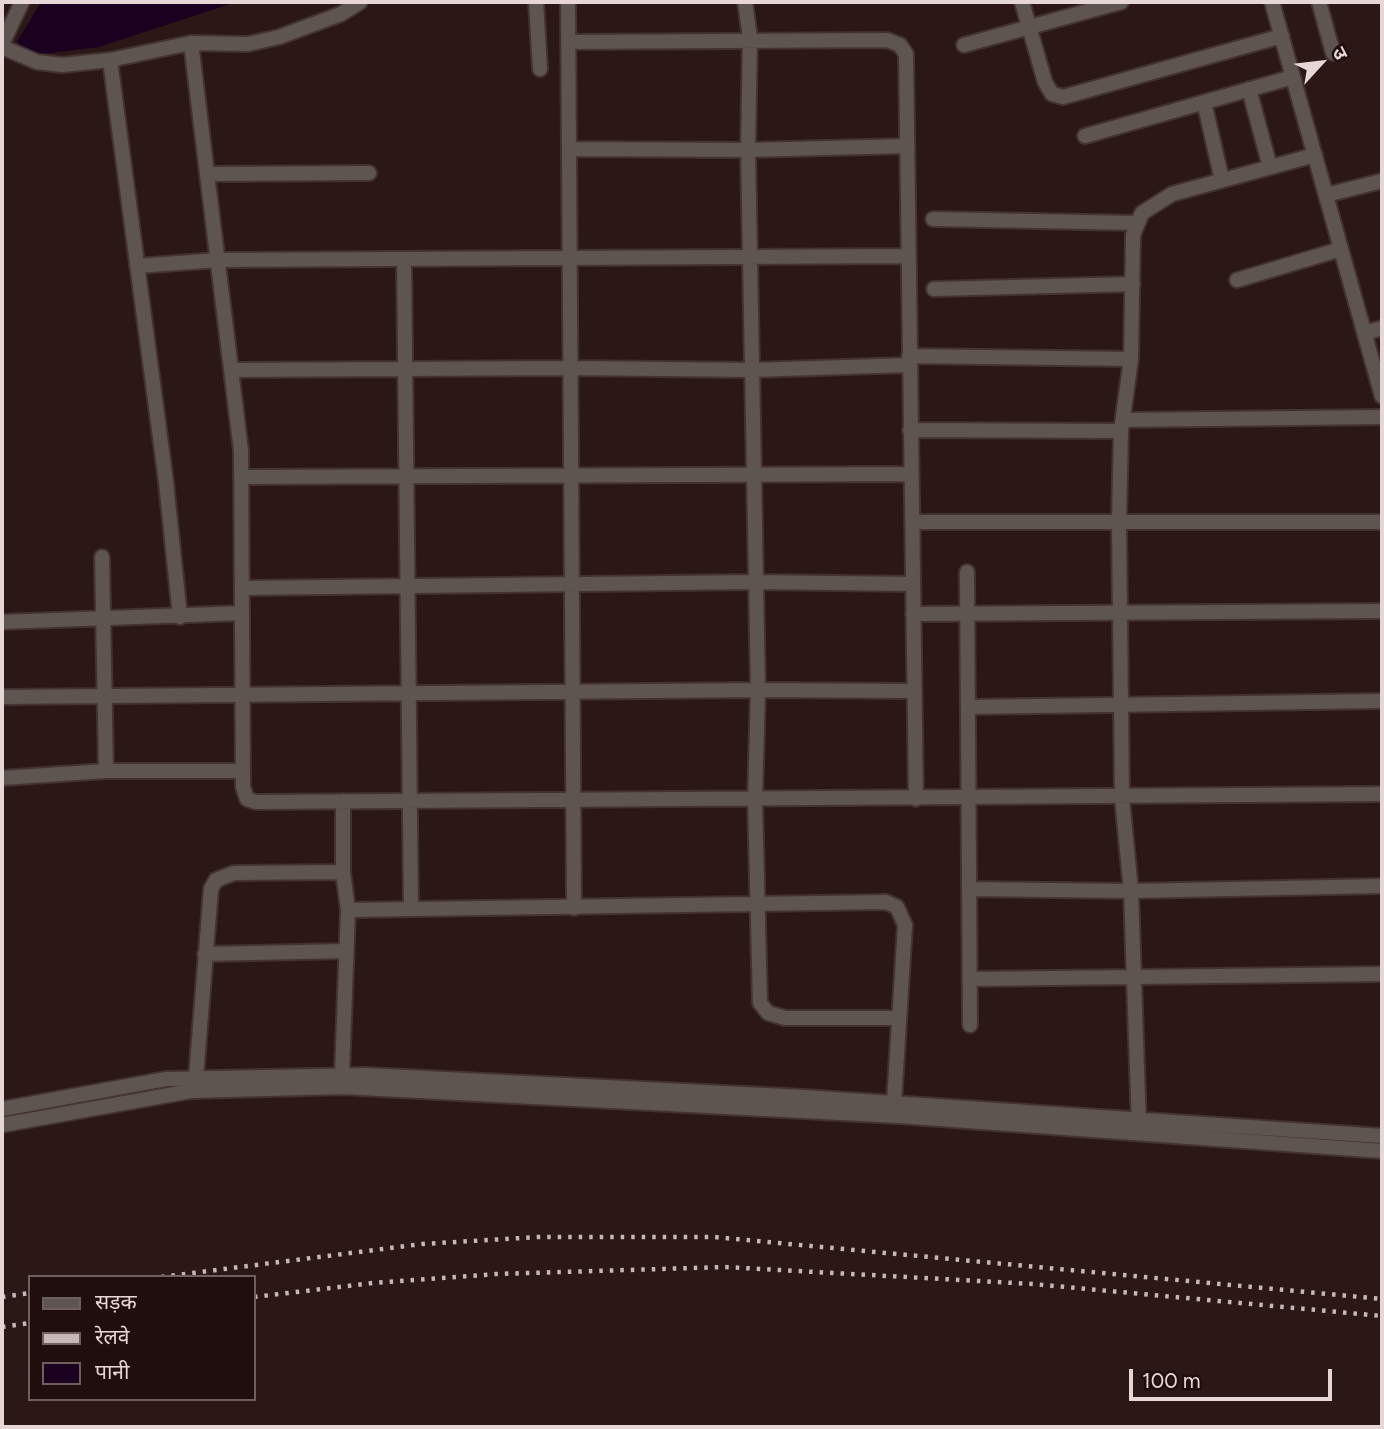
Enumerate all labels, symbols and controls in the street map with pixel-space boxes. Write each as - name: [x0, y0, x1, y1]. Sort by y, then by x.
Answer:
- north arrow: [1286, 28, 1356, 98]
- text: उ: [1327, 43, 1353, 63]
- legend: [28, 1275, 256, 1401]
- text: सड़क: [95, 1289, 137, 1314]
- text: रेलवे: [95, 1324, 130, 1349]
- scale bar: [1132, 1356, 1335, 1400]
- text: पानी: [95, 1359, 129, 1384]
- text: 100 m: [1142, 1368, 1201, 1393]

